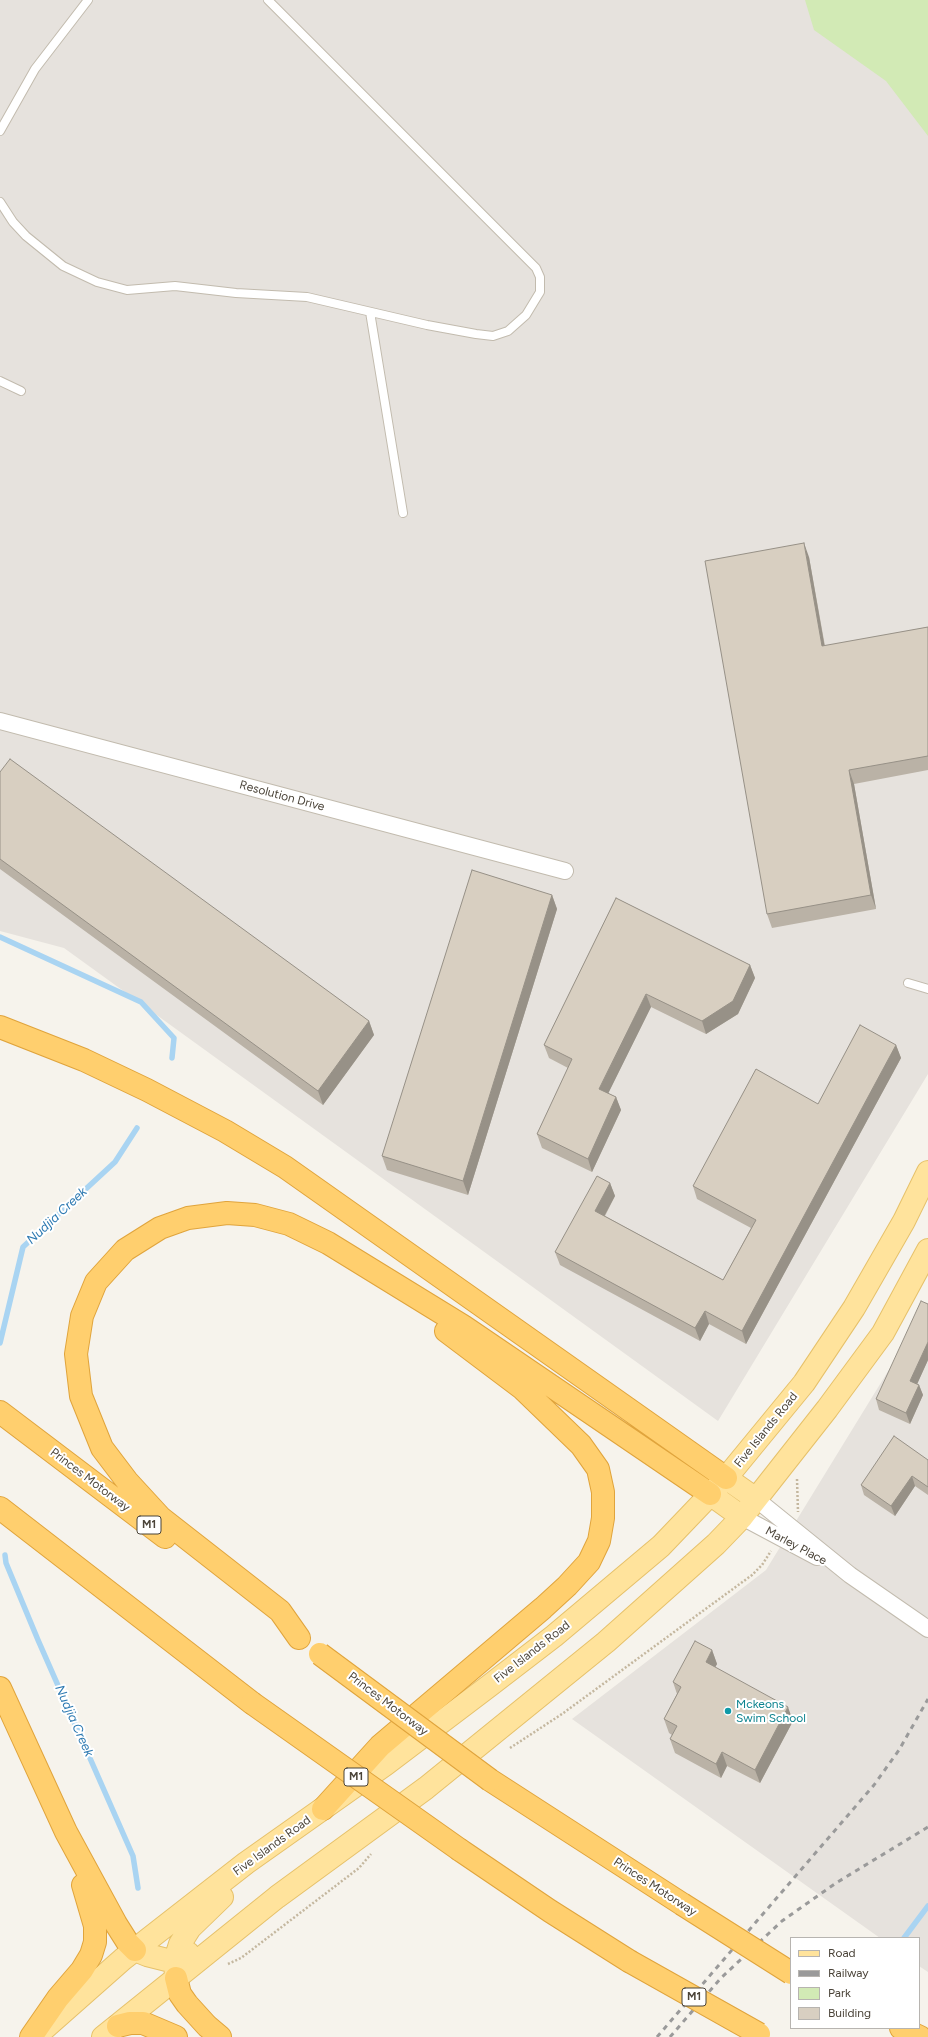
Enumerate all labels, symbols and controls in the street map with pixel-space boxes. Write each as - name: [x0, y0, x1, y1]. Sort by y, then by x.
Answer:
- street label: Resolution Drive: [238, 778, 326, 814]
- water label: Nudjia Creek: [24, 1184, 90, 1248]
- street label: Five Islands Road: [731, 1390, 801, 1470]
- street label: Princes Motorway: [47, 1445, 133, 1515]
- road number: M1: [137, 1516, 161, 1534]
- street label: Marley Place: [763, 1524, 829, 1568]
- street label: Five Islands Road: [491, 1618, 573, 1686]
- street label: Princes Motorway: [345, 1669, 431, 1739]
- water label: Nudjia Creek: [51, 1683, 97, 1759]
- place label: Mckeons Swim School: [736, 1697, 806, 1725]
- marker: Mckeons Swim School: [723, 1706, 733, 1716]
- road number: M1: [344, 1768, 368, 1786]
- street label: Five Islands Road: [230, 1813, 314, 1879]
- street label: Princes Motorway: [611, 1855, 699, 1919]
- legend: [790, 1937, 920, 2029]
- text: Road: [828, 1946, 856, 1960]
- text: Railway: [828, 1966, 869, 1980]
- text: Park: [828, 1986, 851, 2000]
- road number: M1: [682, 1988, 706, 2006]
- text: Building: [828, 2006, 871, 2020]

